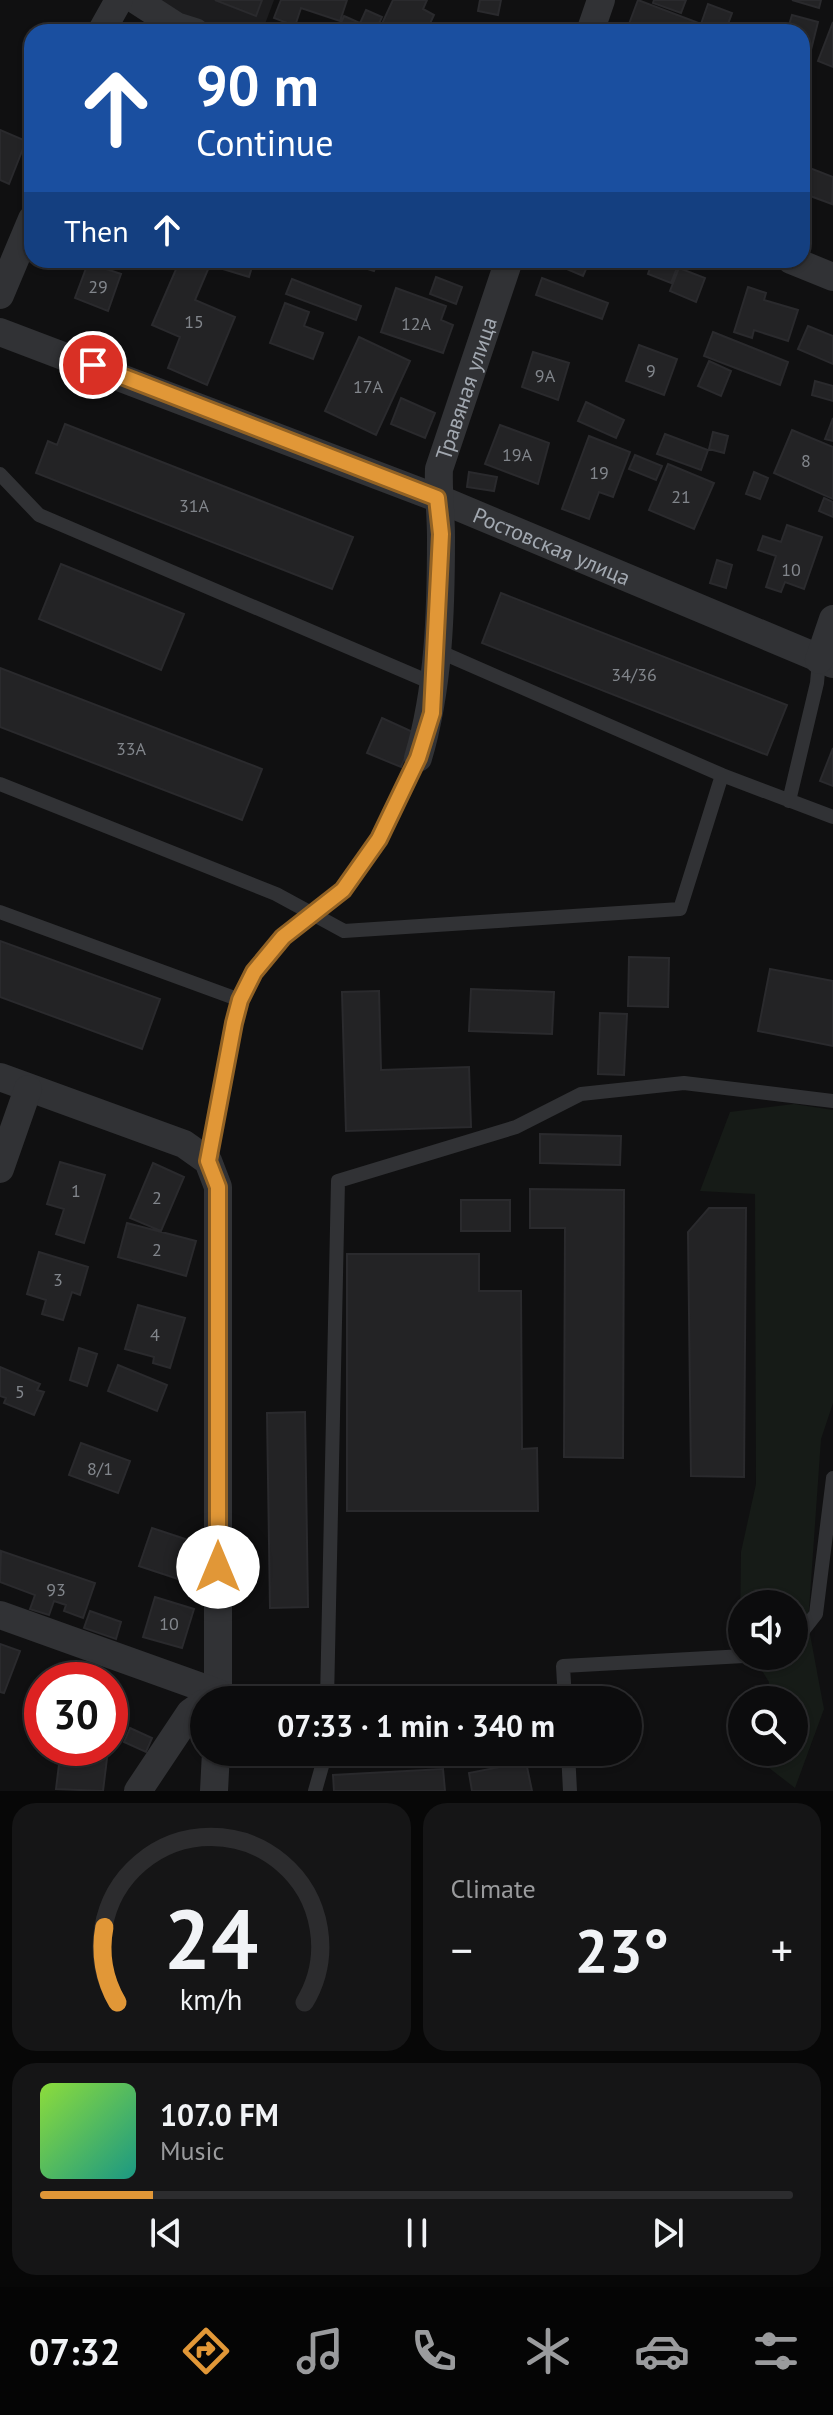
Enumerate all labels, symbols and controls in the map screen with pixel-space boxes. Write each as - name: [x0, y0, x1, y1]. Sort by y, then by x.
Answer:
- text: 90 m: [196, 49, 319, 121]
- icon: ahead: [64, 56, 168, 160]
- text: Continue: [196, 119, 334, 166]
- icon: ahead: [145, 208, 189, 252]
- text: Then: [64, 211, 129, 250]
- house number: 29: [88, 275, 108, 298]
- house number: 15: [184, 310, 204, 333]
- house number: 12А: [401, 312, 432, 335]
- street label: Травяная улица: [429, 313, 503, 464]
- pin: [59, 331, 127, 399]
- icon: arrive: [71, 343, 115, 387]
- house number: 9: [646, 359, 656, 382]
- house number: 9А: [535, 364, 556, 387]
- house number: 17А: [353, 375, 384, 398]
- house number: 19А: [502, 443, 533, 466]
- house number: 8: [801, 449, 811, 472]
- house number: 19: [589, 461, 609, 484]
- house number: 21: [671, 485, 691, 508]
- house number: 31А: [179, 494, 210, 517]
- street label: Ростовская улица: [469, 501, 635, 591]
- house number: 10: [781, 558, 801, 581]
- house number: 34/36: [611, 663, 657, 686]
- house number: 33А: [116, 737, 147, 760]
- house number: 1: [71, 1179, 81, 1202]
- house number: 2: [152, 1186, 162, 1209]
- house number: 2: [152, 1238, 162, 1261]
- house number: 3: [53, 1268, 63, 1291]
- house number: 4: [150, 1323, 160, 1346]
- house number: 5: [15, 1380, 25, 1403]
- house number: 8/1: [87, 1457, 113, 1480]
- position arrow: [176, 1525, 260, 1609]
- house number: 93: [46, 1578, 66, 1601]
- map controls: [728, 1590, 808, 1766]
- button: sound: [728, 1590, 808, 1670]
- house number: 10: [159, 1612, 179, 1635]
- speed limit sign: 30: [24, 1662, 128, 1766]
- button: search: [728, 1686, 808, 1766]
- text: 07:33 · 1 min · 340 m: [277, 1706, 555, 1745]
- text: Climate: [451, 1872, 536, 1905]
- text: 24: [164, 1884, 258, 1992]
- text: 23°: [575, 1911, 669, 1989]
- text: −: [451, 1921, 473, 1978]
- text: +: [771, 1921, 793, 1978]
- text: km/h: [180, 1981, 243, 2018]
- text: 107.0 FM: [160, 2095, 279, 2134]
- text: Music: [160, 2134, 224, 2167]
- icon: previous: [144, 2211, 188, 2255]
- icon: pause: [395, 2211, 439, 2255]
- icon: next: [646, 2211, 690, 2255]
- icon: directions: [178, 2323, 234, 2379]
- icon: music: [292, 2323, 348, 2379]
- icon: phone: [406, 2323, 462, 2379]
- icon: climate: [520, 2323, 576, 2379]
- icon: car: [634, 2323, 690, 2379]
- icon: filters: [748, 2323, 804, 2379]
- text: 07:32: [29, 2328, 120, 2375]

